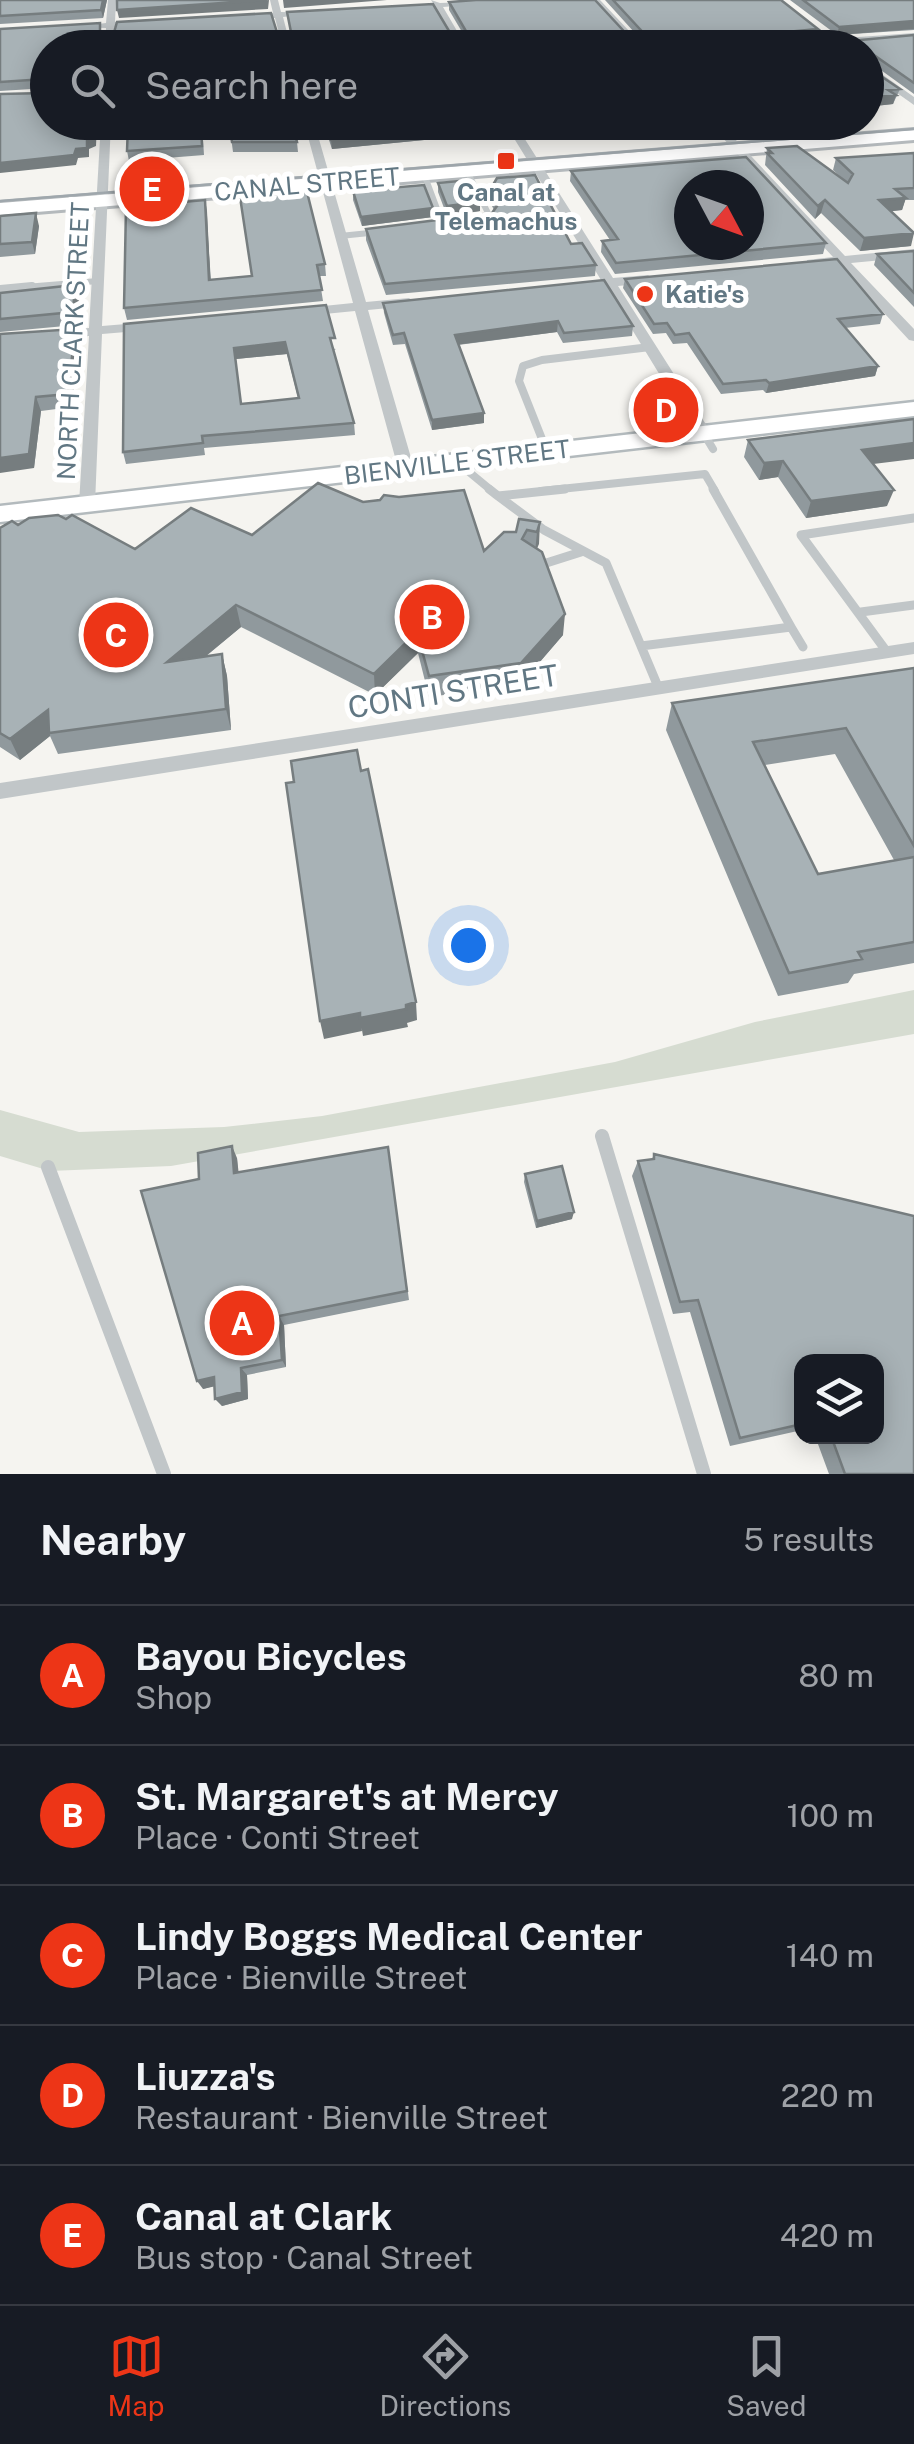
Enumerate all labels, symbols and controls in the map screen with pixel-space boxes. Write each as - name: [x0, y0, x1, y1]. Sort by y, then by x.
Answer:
- search box: [30, 30, 884, 140]
- icon: search: [65, 58, 120, 113]
- text: Search here: [145, 63, 358, 108]
- marker: Canal at Telemachus: [495, 150, 517, 172]
- pin: E: [120, 152, 184, 226]
- street label: CANAL STREET: [213, 161, 401, 207]
- north arrow: [674, 170, 764, 260]
- place label: Canal at Telemachus: [435, 177, 577, 236]
- street label: NORTH CLARK STREET: [51, 201, 95, 481]
- place label: Katie's: [665, 279, 745, 309]
- marker: Katie's: [634, 283, 656, 305]
- pin: D: [634, 372, 698, 448]
- street label: BIENVILLE STREET: [342, 433, 572, 491]
- pin: B: [400, 580, 464, 654]
- pin: C: [84, 598, 148, 672]
- street label: CONTI STREET: [345, 657, 561, 725]
- your location: [443, 920, 494, 971]
- pin: A: [210, 1286, 274, 1360]
- map controls: [794, 1354, 884, 1444]
- button: layers: [794, 1354, 884, 1444]
- text: Nearby: [40, 1515, 186, 1564]
- text: 5 results: [743, 1521, 874, 1558]
- text: Bayou Bicycles: [135, 1634, 407, 1679]
- text: A: [61, 1657, 84, 1694]
- text: 80 m: [798, 1657, 874, 1694]
- text: Shop: [135, 1679, 212, 1716]
- text: St. Margaret's at Mercy: [135, 1774, 559, 1819]
- text: B: [62, 1797, 83, 1834]
- text: 100 m: [787, 1797, 874, 1834]
- text: Place · Conti Street: [135, 1819, 420, 1856]
- text: Lindy Boggs Medical Center: [135, 1914, 643, 1959]
- text: C: [61, 1937, 84, 1974]
- text: 140 m: [786, 1937, 874, 1974]
- text: Place · Bienville Street: [135, 1959, 467, 1996]
- text: Liuzza's: [135, 2054, 276, 2099]
- text: D: [61, 2077, 84, 2114]
- text: 220 m: [781, 2077, 874, 2114]
- text: Restaurant · Bienville Street: [135, 2099, 548, 2136]
- text: Canal at Clark: [135, 2194, 392, 2239]
- text: E: [62, 2217, 83, 2254]
- text: 420 m: [780, 2217, 874, 2254]
- text: Bus stop · Canal Street: [135, 2239, 473, 2276]
- tab: Map: [108, 2329, 164, 2422]
- tab: Directions: [380, 2329, 511, 2422]
- tab: Saved: [726, 2329, 806, 2422]

